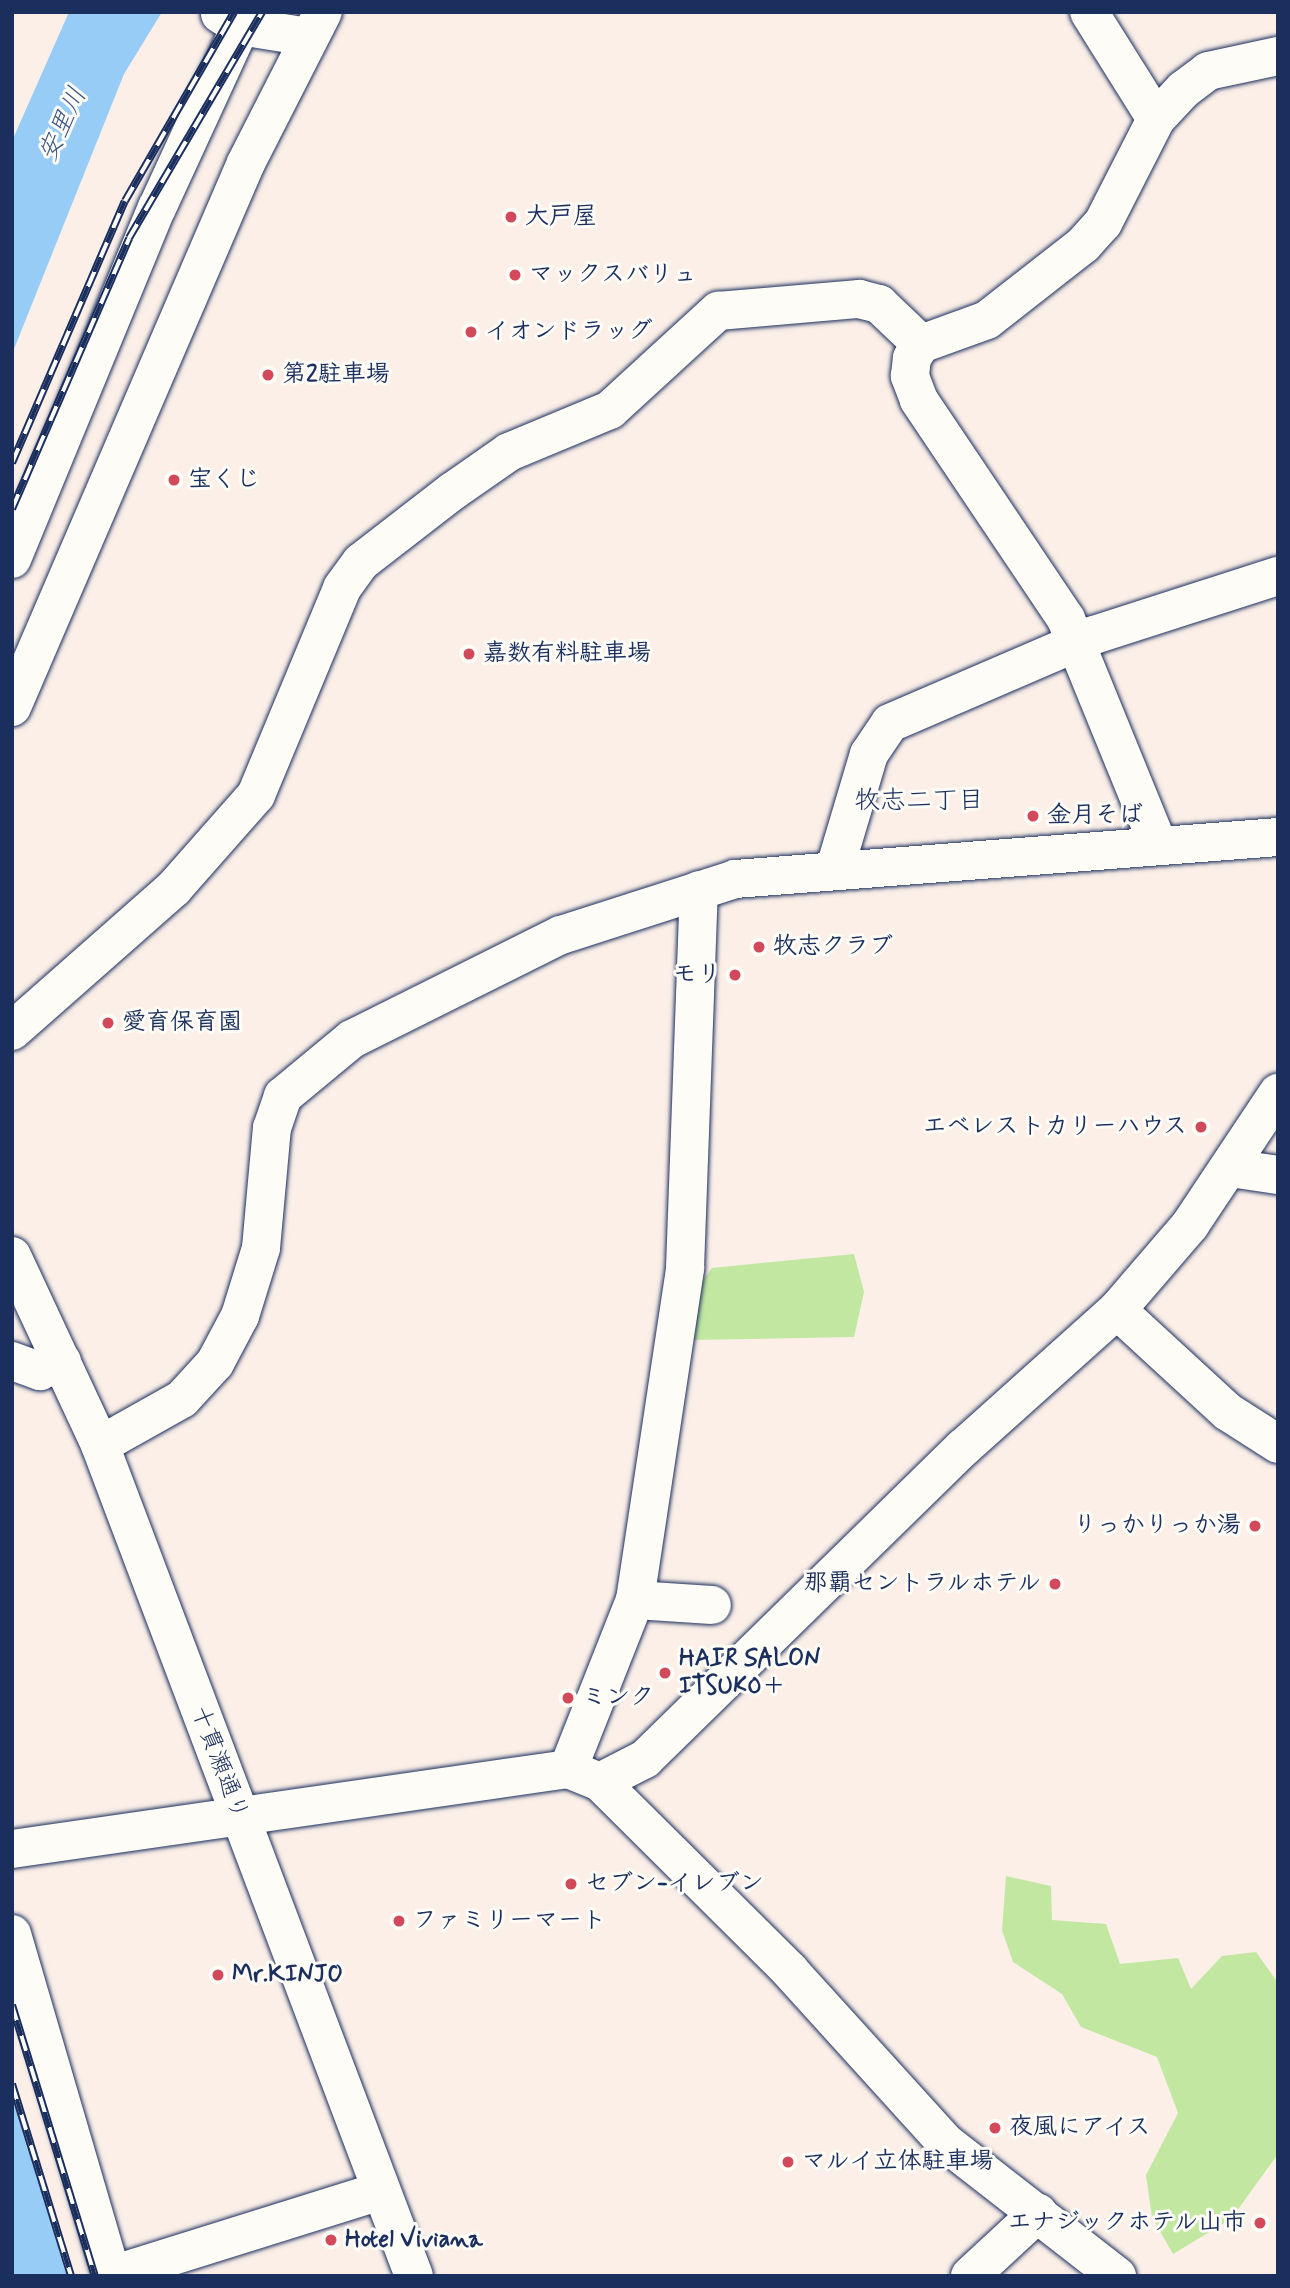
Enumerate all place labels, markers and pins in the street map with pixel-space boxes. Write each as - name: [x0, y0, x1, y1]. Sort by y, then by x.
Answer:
- place label: 大戸屋: [525, 203, 597, 231]
- marker: 大戸屋: [503, 209, 519, 225]
- place label: マックスバリュ: [529, 261, 697, 289]
- marker: マックスバリュ: [507, 267, 523, 283]
- place label: イオンドラッグ: [485, 318, 653, 346]
- marker: イオンドラッグ: [463, 324, 479, 340]
- place label: 第2駐車場: [282, 361, 390, 389]
- marker: 第2駐車場: [260, 367, 276, 383]
- place label: 宝くじ: [188, 466, 260, 494]
- marker: 宝くじ: [166, 472, 182, 488]
- place label: 嘉数有料駐車場: [483, 640, 651, 668]
- marker: 嘉数有料駐車場: [461, 646, 477, 662]
- place label: 金月そば: [1047, 802, 1143, 830]
- marker: 金月そば: [1025, 808, 1041, 824]
- place label: 牧志クラブ: [773, 933, 893, 961]
- marker: 牧志クラブ: [751, 939, 767, 955]
- place label: モリ: [673, 961, 721, 989]
- marker: モリ: [727, 967, 743, 983]
- place label: 愛育保育園: [122, 1009, 242, 1037]
- marker: 愛育保育園: [100, 1015, 116, 1031]
- place label: エベレストカリーハウス: [923, 1113, 1187, 1141]
- marker: エベレストカリーハウス: [1193, 1119, 1209, 1135]
- place label: りっかりっか湯: [1073, 1512, 1241, 1540]
- marker: りっかりっか湯: [1247, 1518, 1263, 1534]
- place label: 那覇セントラルホテル: [801, 1570, 1041, 1598]
- marker: 那覇セントラルホテル: [1047, 1576, 1063, 1592]
- place label: HAIR SALON ITSUKO＋: [679, 1645, 817, 1701]
- marker: HAIR SALON ITSUKO＋: [657, 1665, 673, 1681]
- place label: ミンク: [582, 1684, 654, 1712]
- marker: ミンク: [560, 1690, 576, 1706]
- place label: セブン-イレブン: [585, 1870, 764, 1898]
- marker: セブン-イレブン: [563, 1876, 579, 1892]
- place label: ファミリーマート: [413, 1907, 605, 1935]
- marker: ファミリーマート: [391, 1913, 407, 1929]
- place label: Mr.KINJO: [232, 1961, 343, 1989]
- marker: Mr.KINJO: [210, 1967, 226, 1983]
- place label: 夜風にアイス: [1009, 2114, 1153, 2142]
- marker: 夜風にアイス: [987, 2120, 1003, 2136]
- place label: マルイ立体駐車場: [802, 2148, 994, 2176]
- marker: マルイ立体駐車場: [780, 2154, 796, 2170]
- place label: エナジックホテル山市: [1006, 2209, 1246, 2237]
- marker: エナジックホテル山市: [1252, 2215, 1268, 2231]
- place label: Hotel Viviana: [345, 2226, 484, 2254]
- marker: Hotel Viviana: [323, 2232, 339, 2248]

